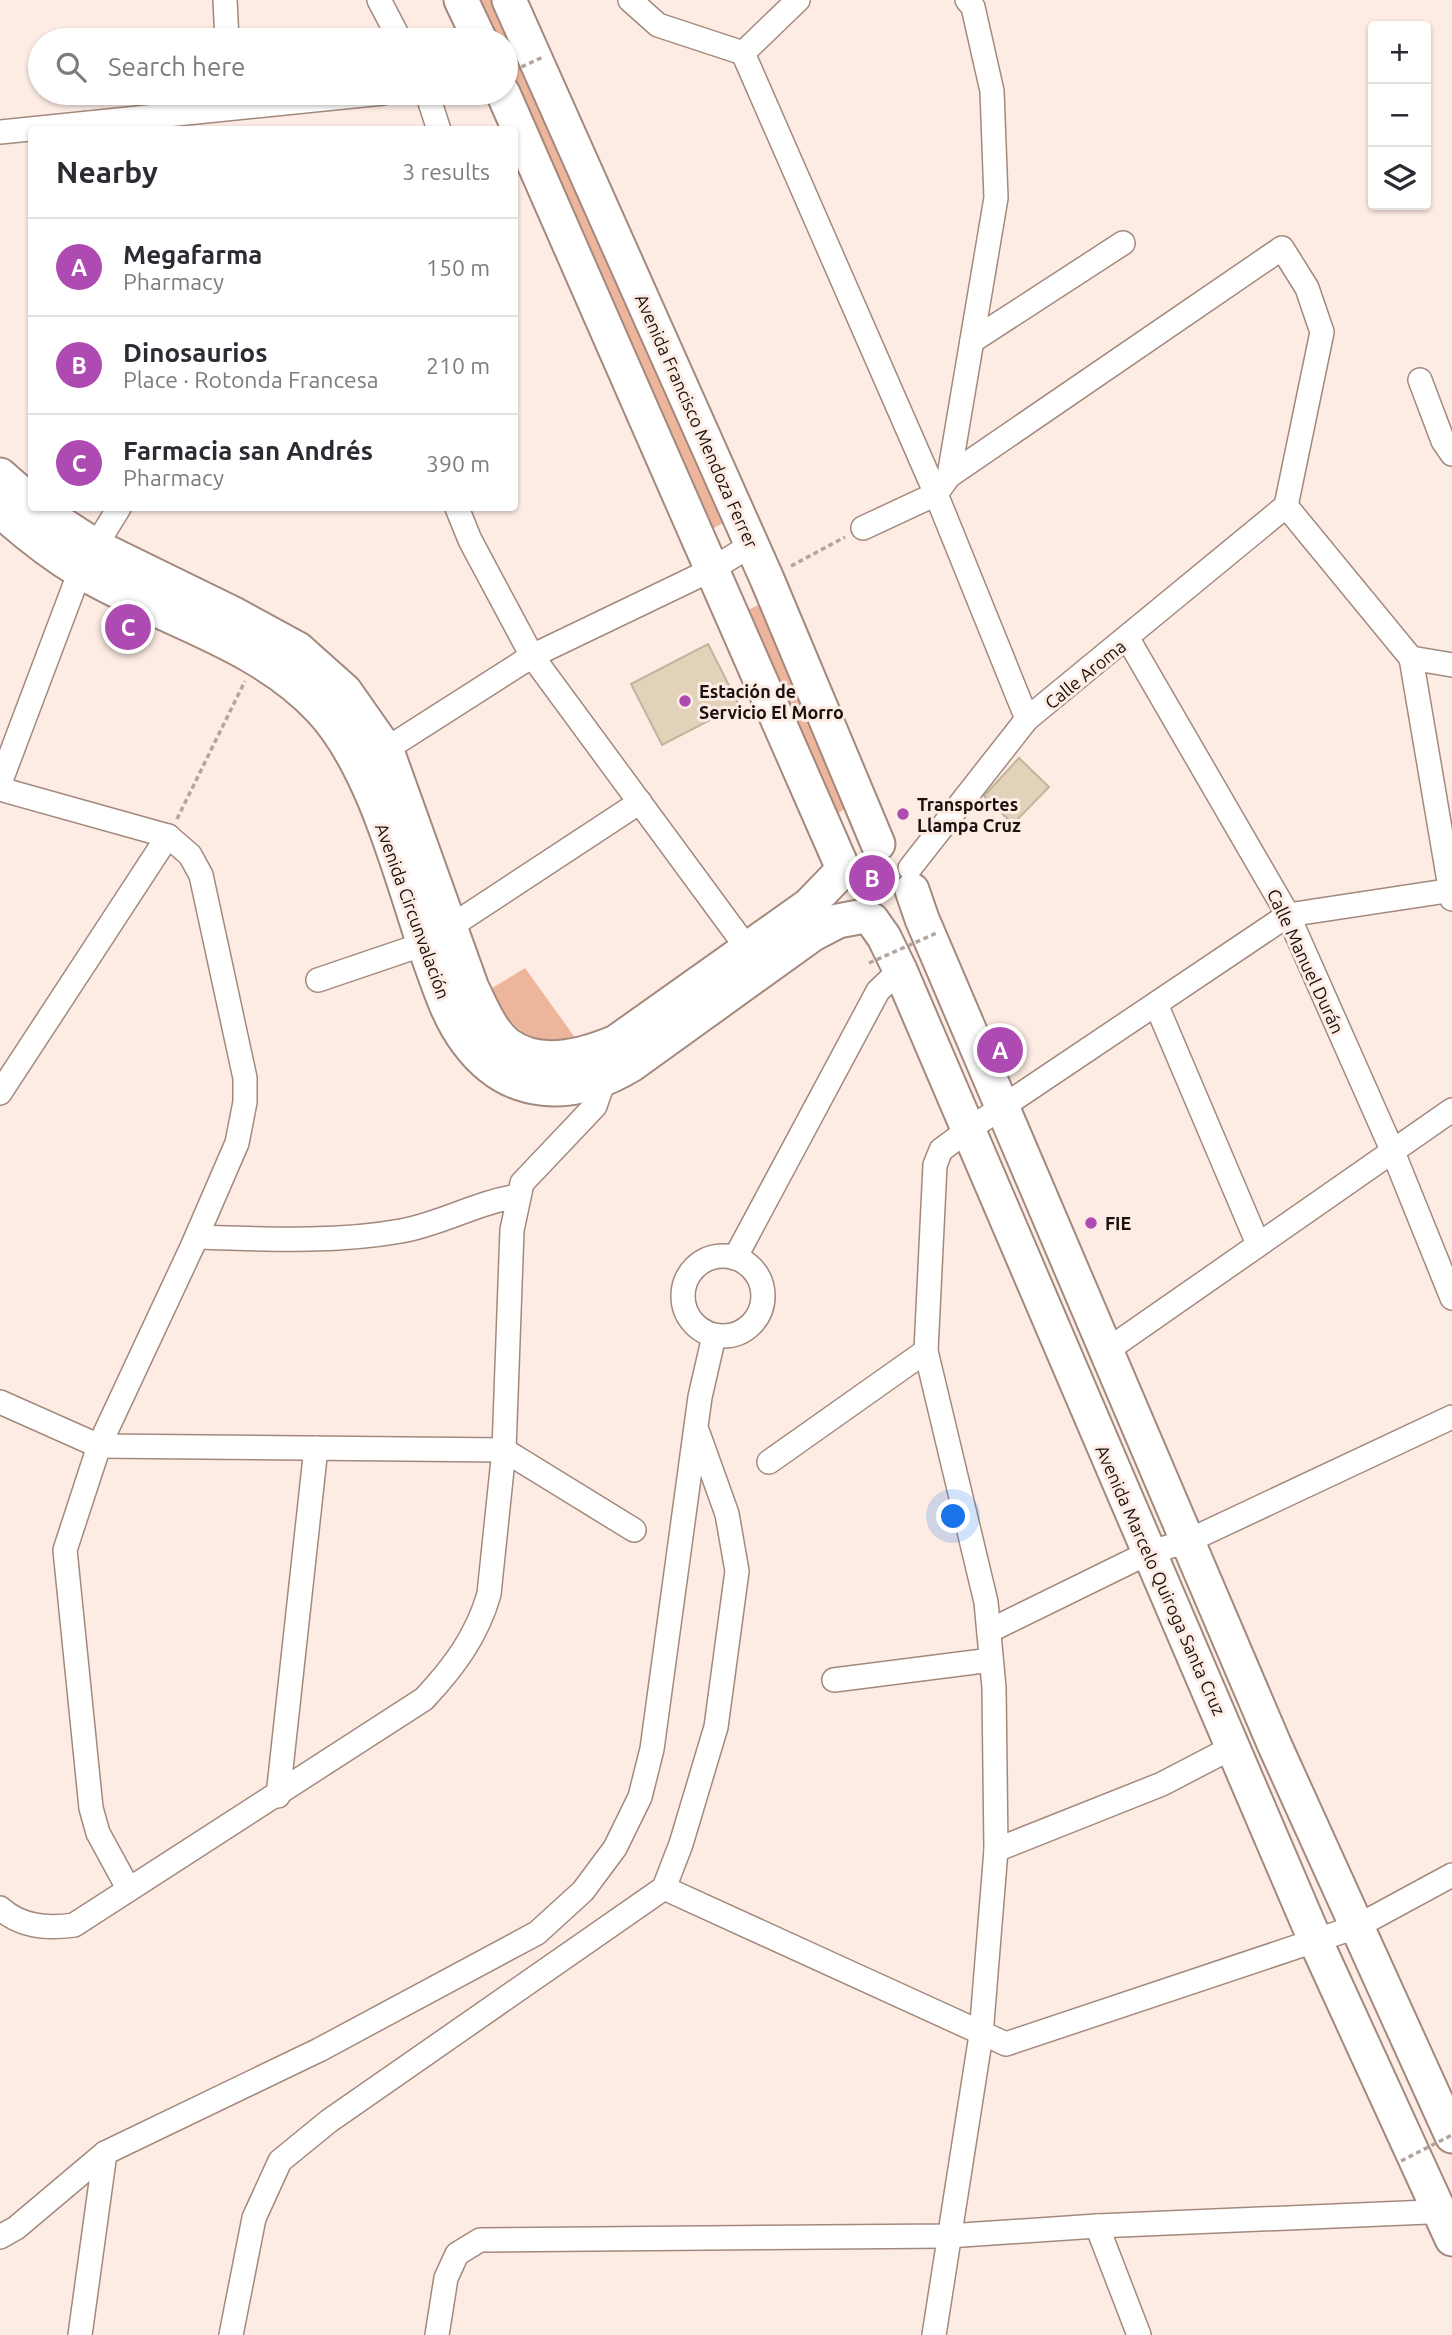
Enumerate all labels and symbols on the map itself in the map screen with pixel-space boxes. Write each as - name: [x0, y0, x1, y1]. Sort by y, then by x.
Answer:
- street label: Avenida Francisco Mendoza Ferrer: [632, 291, 762, 551]
- pin: C: [105, 601, 151, 653]
- street label: Calle Aroma: [1041, 636, 1129, 712]
- place label: Estación de Servicio El Morro: [699, 681, 844, 722]
- marker: Estación de Servicio El Morro: [677, 693, 693, 709]
- place label: Transportes Llampa Cruz: [917, 794, 1021, 835]
- marker: Transportes Llampa Cruz: [895, 806, 911, 822]
- street label: Avenida Circunvalación: [372, 820, 454, 1002]
- pin: B: [849, 852, 895, 904]
- street label: Calle Manuel Durán: [1264, 885, 1348, 1037]
- pin: A: [977, 1024, 1023, 1076]
- place label: FIE: [1105, 1213, 1132, 1233]
- marker: FIE: [1083, 1215, 1099, 1231]
- street label: Avenida Marcelo Quiroga Santa Cruz: [1091, 1442, 1230, 1719]
- your location: [936, 1499, 970, 1533]

